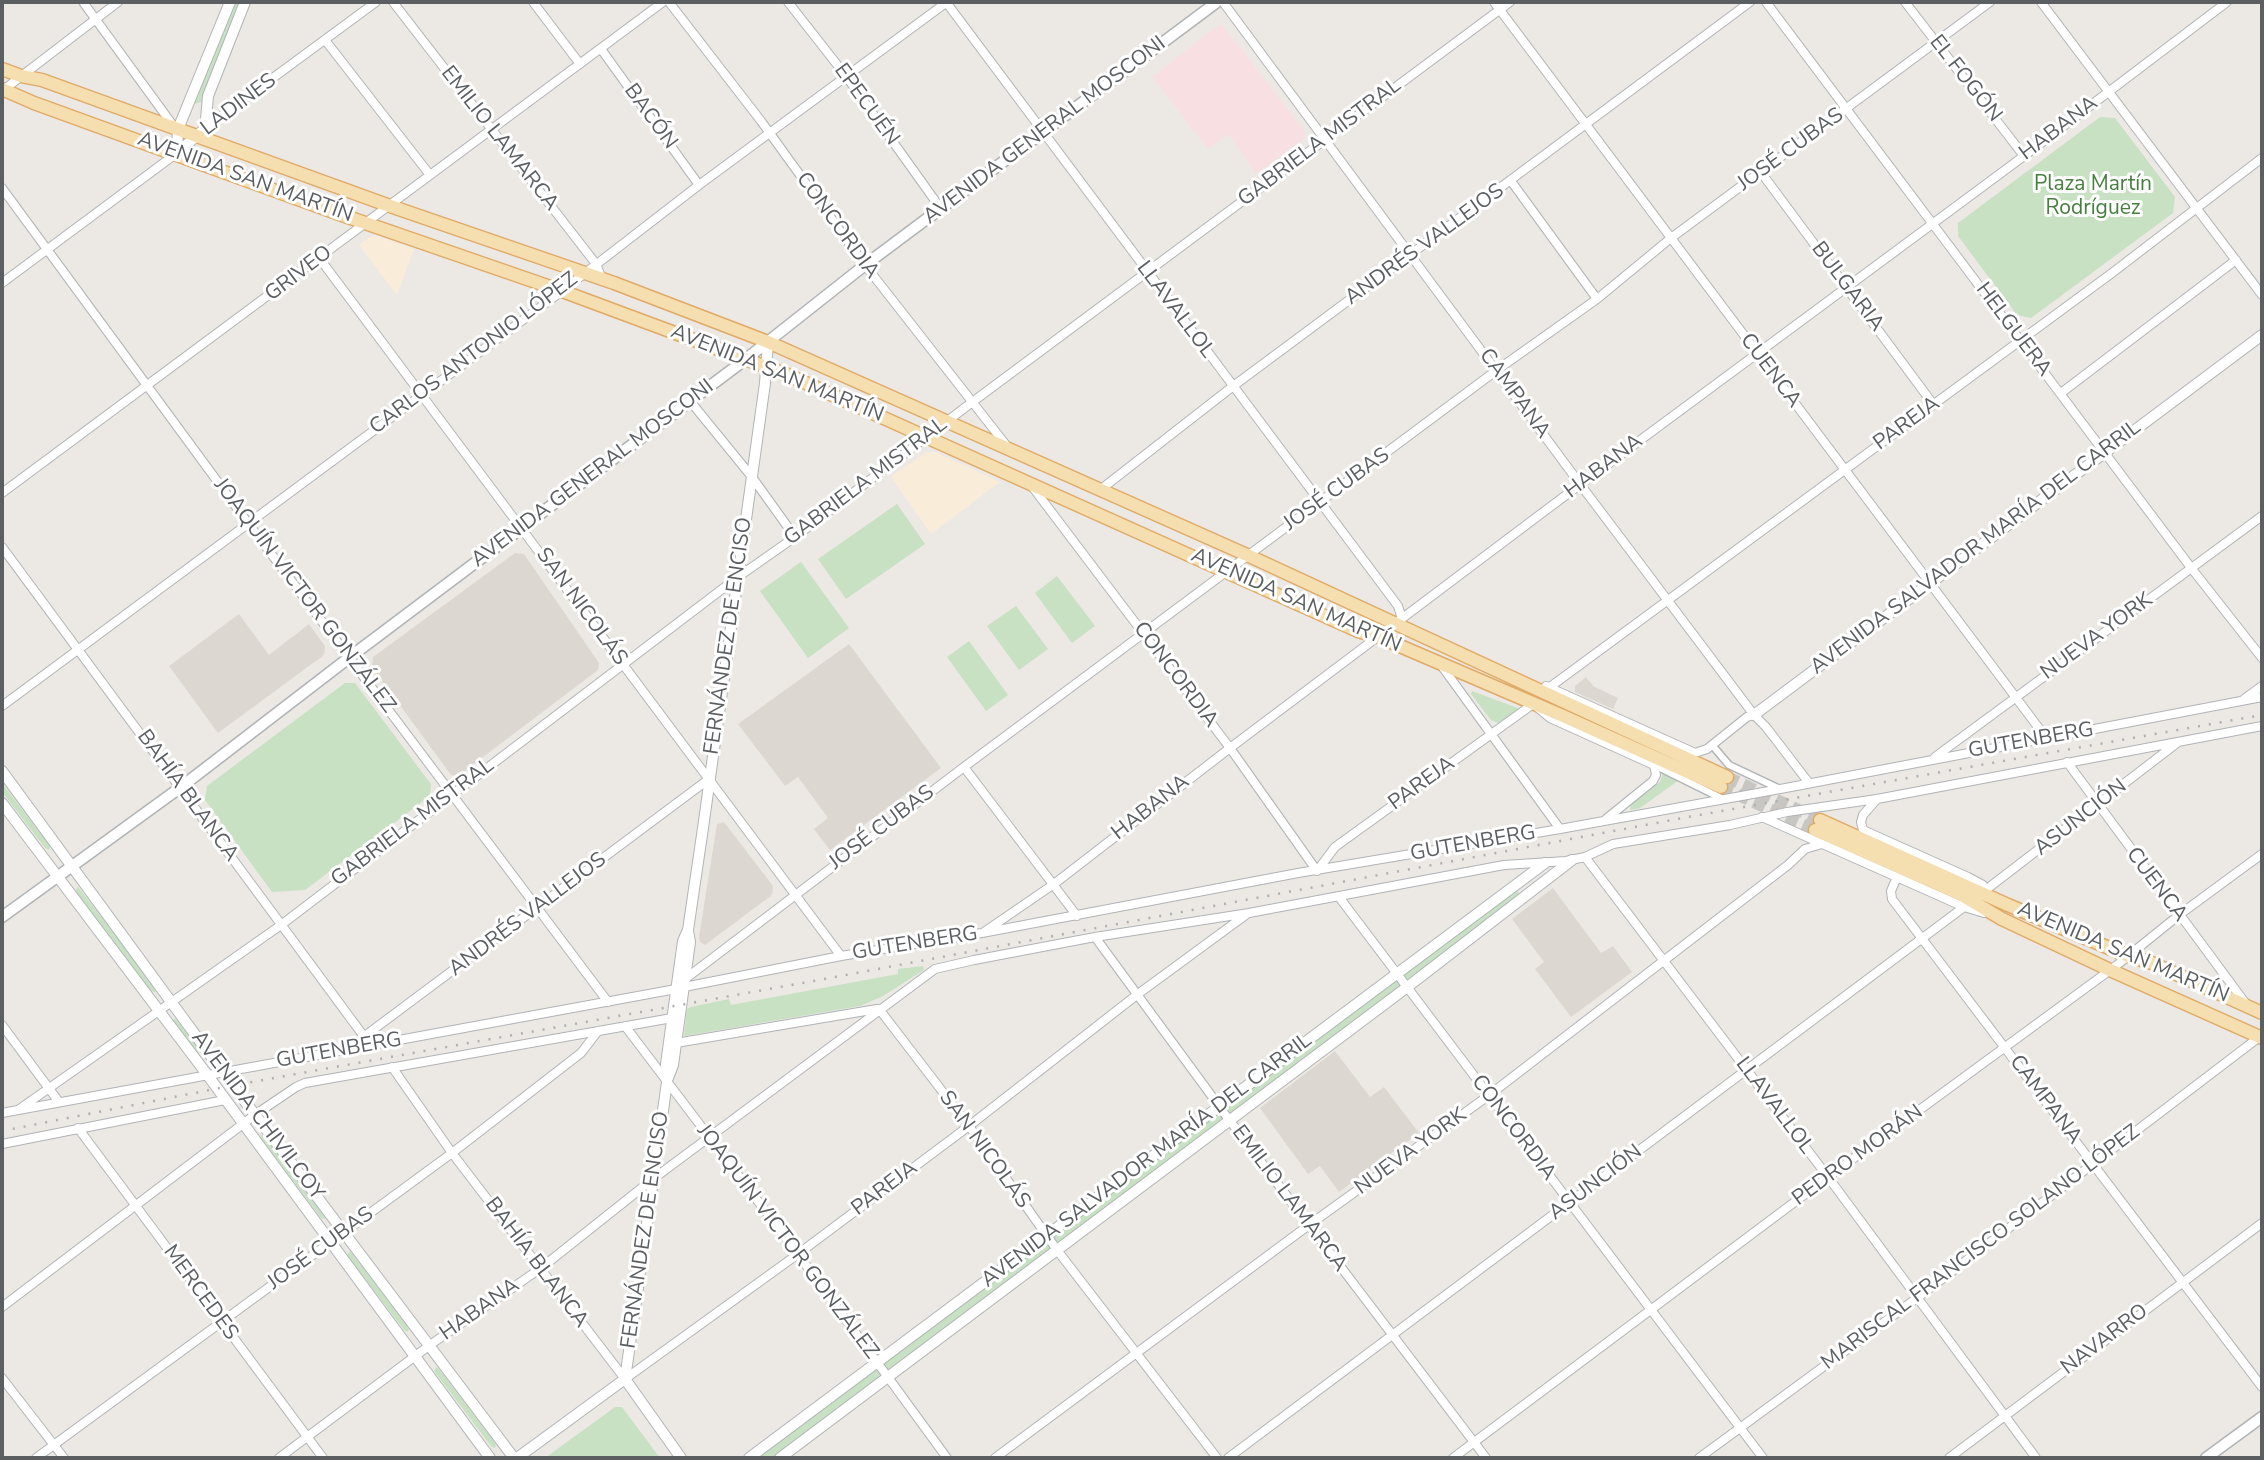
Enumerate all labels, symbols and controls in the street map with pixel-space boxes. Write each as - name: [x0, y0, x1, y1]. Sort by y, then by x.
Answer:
- street label: EL FOGÓN: [1923, 31, 2007, 127]
- street label: AVENIDA GENERAL MOSCONI: [919, 32, 1171, 230]
- street label: EPECUÉN: [828, 59, 904, 151]
- street label: EMILIO LAMARCA: [435, 62, 563, 216]
- street label: LADINES: [196, 69, 282, 141]
- street label: GABRIELA MISTRAL: [1234, 74, 1406, 212]
- street label: BACÓN: [618, 79, 682, 155]
- street label: HABANA: [2015, 91, 2103, 167]
- street label: JOSÉ CUBAS: [1733, 103, 1849, 197]
- street label: AVENIDA SAN MARTÍN: [134, 127, 356, 229]
- street label: CONCORDIA: [790, 168, 884, 284]
- park label: Plaza Martín Rodríguez: [2034, 172, 2152, 222]
- street label: ANDRÉS VALLEJOS: [1341, 179, 1509, 311]
- street label: BULGARIA: [1805, 237, 1889, 337]
- street label: GRIVEO: [261, 241, 337, 307]
- street label: LLAVALLOL: [1130, 257, 1220, 363]
- street label: CARLOS ANTONIO LÓPEZ: [365, 268, 583, 440]
- street label: HELGUERA: [1970, 278, 2056, 382]
- street label: AVENIDA SAN MARTÍN: [667, 320, 887, 428]
- street label: CUENCA: [1734, 329, 1806, 413]
- street label: CAMPANA: [1473, 344, 1555, 444]
- street label: AVENIDA GENERAL MOSCONI: [467, 375, 719, 573]
- street label: PAREJA: [1869, 392, 1945, 456]
- street label: GABRIELA MISTRAL: [780, 413, 952, 551]
- street label: AVENIDA SALVADOR MARÍA DEL CARRIL: [1806, 415, 2146, 681]
- street label: HABANA: [1560, 429, 1648, 505]
- street label: JOSÉ CUBAS: [1279, 443, 1395, 537]
- street label: JOAQUÍN VICTOR GONZÁLEZ: [208, 474, 400, 718]
- street label: FERNÁNDEZ DE ENCISO: [700, 516, 758, 756]
- street label: SAN NICOLÁS: [530, 543, 632, 671]
- street label: AVENIDA SAN MARTÍN: [1187, 543, 1405, 659]
- street label: NUEVA YORK: [2036, 588, 2158, 686]
- street label: CONCORDIA: [1127, 617, 1223, 733]
- street label: GUTENBERG: [1966, 718, 2096, 764]
- street label: BAHÍA BLANCA: [131, 725, 243, 867]
- street label: PAREJA: [1384, 752, 1460, 816]
- street label: GABRIELA MISTRAL: [327, 754, 499, 892]
- street label: HABANA: [1107, 770, 1195, 846]
- street label: ASUNCIÓN: [2030, 774, 2132, 862]
- street label: JOSÉ CUBAS: [824, 780, 940, 876]
- street label: GUTENBERG: [1408, 821, 1538, 867]
- street label: CUENCA: [2120, 843, 2192, 927]
- street label: ANDRÉS VALLEJOS: [444, 848, 612, 982]
- street label: AVENIDA SAN MARTÍN: [2013, 897, 2233, 1009]
- street label: GUTENBERG: [851, 922, 979, 966]
- street label: AVENIDA CHIVILCOY: [185, 1026, 329, 1206]
- street label: GUTENBERG: [274, 1028, 404, 1074]
- street label: AVENIDA SALVADOR MARÍA DEL CARRIL: [977, 1028, 1317, 1294]
- street label: CAMPANA: [2003, 1050, 2087, 1150]
- street label: LLAVALLOL: [1729, 1053, 1819, 1159]
- street label: CONCORDIA: [1465, 1070, 1561, 1186]
- street label: SAN NICOLÁS: [933, 1086, 1035, 1214]
- street label: PEDRO MORÁN: [1788, 1100, 1928, 1212]
- street label: NUEVA YORK: [1350, 1103, 1472, 1201]
- street label: FERNÁNDEZ DE ENCISO: [617, 1110, 675, 1350]
- street label: JOAQUÍN VICTOR GONZÁLEZ: [691, 1120, 883, 1364]
- street label: MARISCAL FRANCISCO SOLANO LÓPEZ: [1817, 1120, 2145, 1376]
- street label: EMILIO LAMARCA: [1226, 1121, 1352, 1277]
- street label: ASUNCIÓN: [1544, 1140, 1648, 1226]
- street label: PAREJA: [847, 1156, 923, 1222]
- street label: BAHÍA BLANCA: [479, 1193, 593, 1333]
- street label: JOSÉ CUBAS: [263, 1202, 379, 1296]
- street label: MERCEDES: [157, 1241, 243, 1345]
- street label: HABANA: [435, 1273, 525, 1347]
- street label: NAVARRO: [2057, 1299, 2153, 1381]

